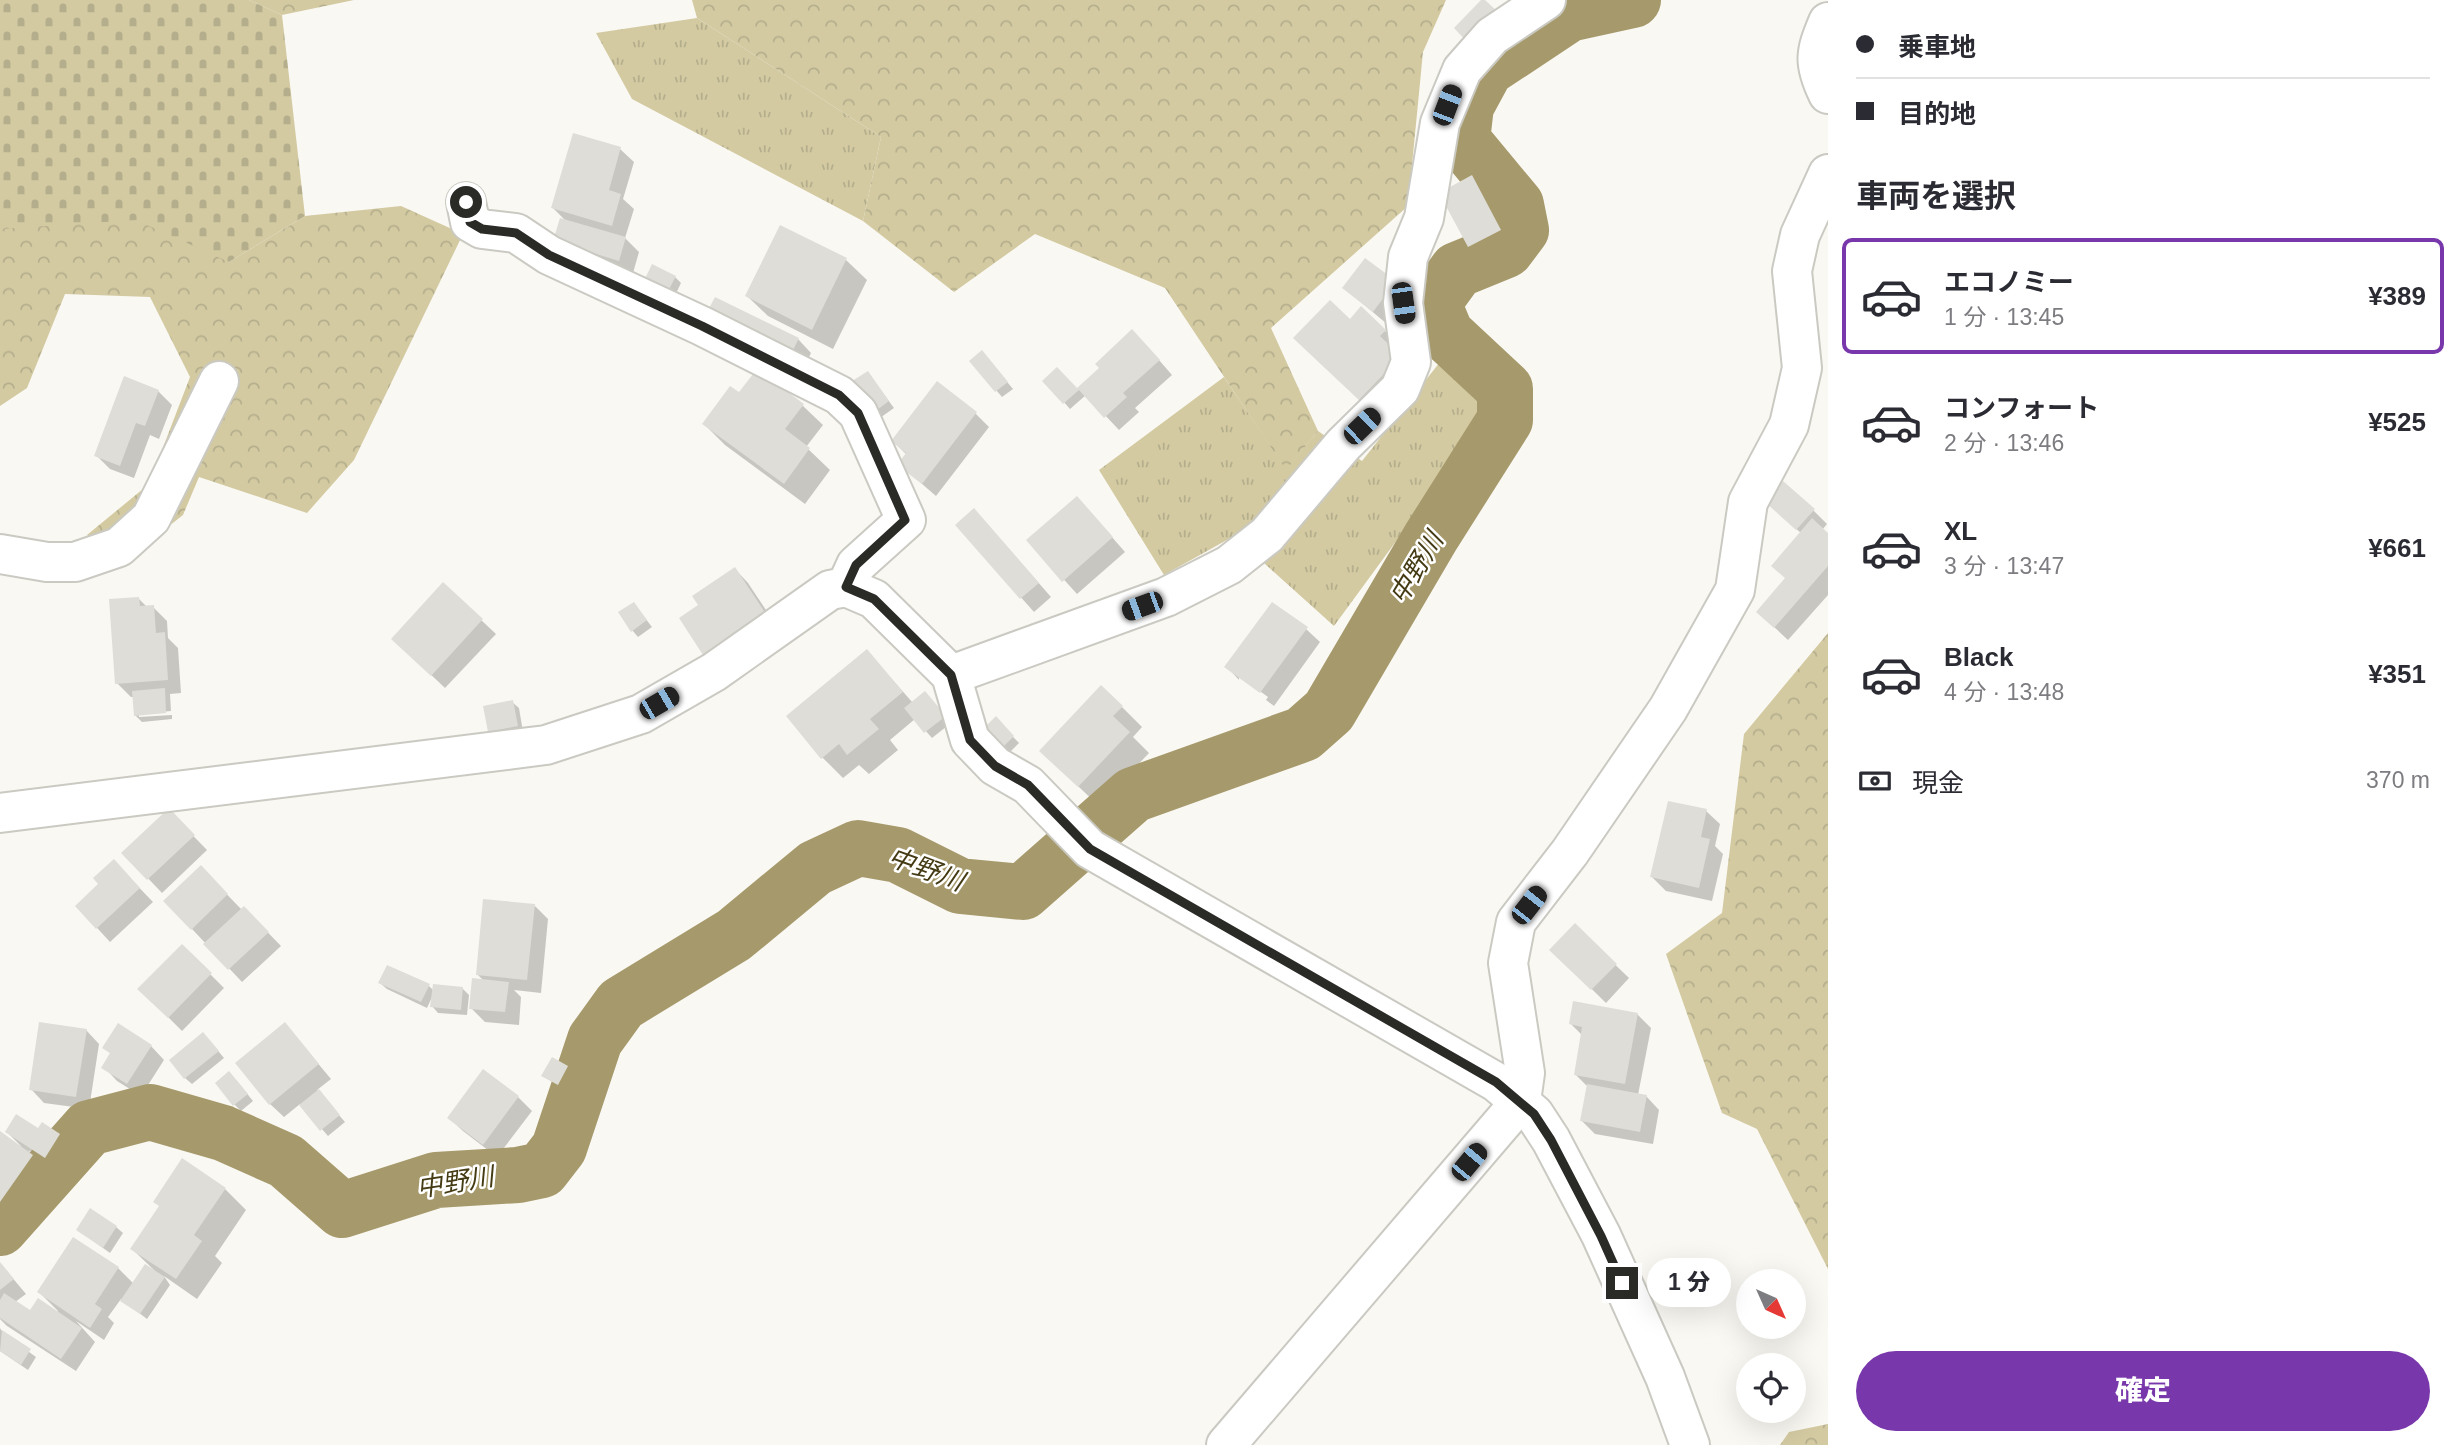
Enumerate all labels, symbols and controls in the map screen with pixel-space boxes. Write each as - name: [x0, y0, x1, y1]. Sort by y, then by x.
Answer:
- text: 乗車地: [1898, 32, 1976, 62]
- car: [1430, 82, 1465, 128]
- text: 目的地: [1898, 99, 1976, 129]
- text: 車両を選択: [1856, 178, 2016, 214]
- route start: [450, 186, 482, 218]
- icon: car: [1860, 265, 1923, 328]
- text: エコノミー: [1944, 267, 2074, 297]
- car: [1390, 281, 1417, 325]
- text: ¥389: [2368, 281, 2426, 311]
- text: 1 分 · 13:45: [1944, 304, 2064, 330]
- icon: car: [1860, 391, 1923, 454]
- text: コンフォート: [1944, 393, 2099, 423]
- car: [1340, 404, 1385, 448]
- text: ¥525: [2368, 407, 2426, 437]
- text: 2 分 · 13:46: [1944, 430, 2064, 456]
- text: XL: [1944, 516, 1977, 546]
- icon: car: [1860, 517, 1923, 580]
- water label: 中野川: [1383, 524, 1450, 609]
- text: ¥661: [2368, 533, 2426, 563]
- text: 3 分 · 13:47: [1944, 553, 2064, 579]
- car: [1119, 589, 1166, 623]
- text: Black: [1944, 642, 2013, 672]
- icon: car: [1860, 643, 1923, 706]
- text: ¥351: [2368, 659, 2426, 689]
- text: 4 分 · 13:48: [1944, 679, 2064, 705]
- car: [636, 683, 683, 723]
- icon: cash: [1856, 762, 1894, 800]
- text: 370 m: [2366, 767, 2430, 793]
- text: 現金: [1912, 768, 1964, 798]
- water label: 中野川: [884, 842, 971, 897]
- car: [1508, 882, 1551, 928]
- car: [1448, 1139, 1491, 1185]
- water label: 中野川: [414, 1161, 499, 1203]
- callout: 1 分: [1646, 1258, 1730, 1308]
- route end: [1606, 1267, 1638, 1299]
- text: 1 分: [1668, 1269, 1710, 1295]
- north arrow: [1736, 1269, 1806, 1339]
- map controls: [1736, 1269, 1806, 1423]
- button: 確定: [1856, 1351, 2430, 1431]
- button: locate: [1736, 1353, 1806, 1423]

